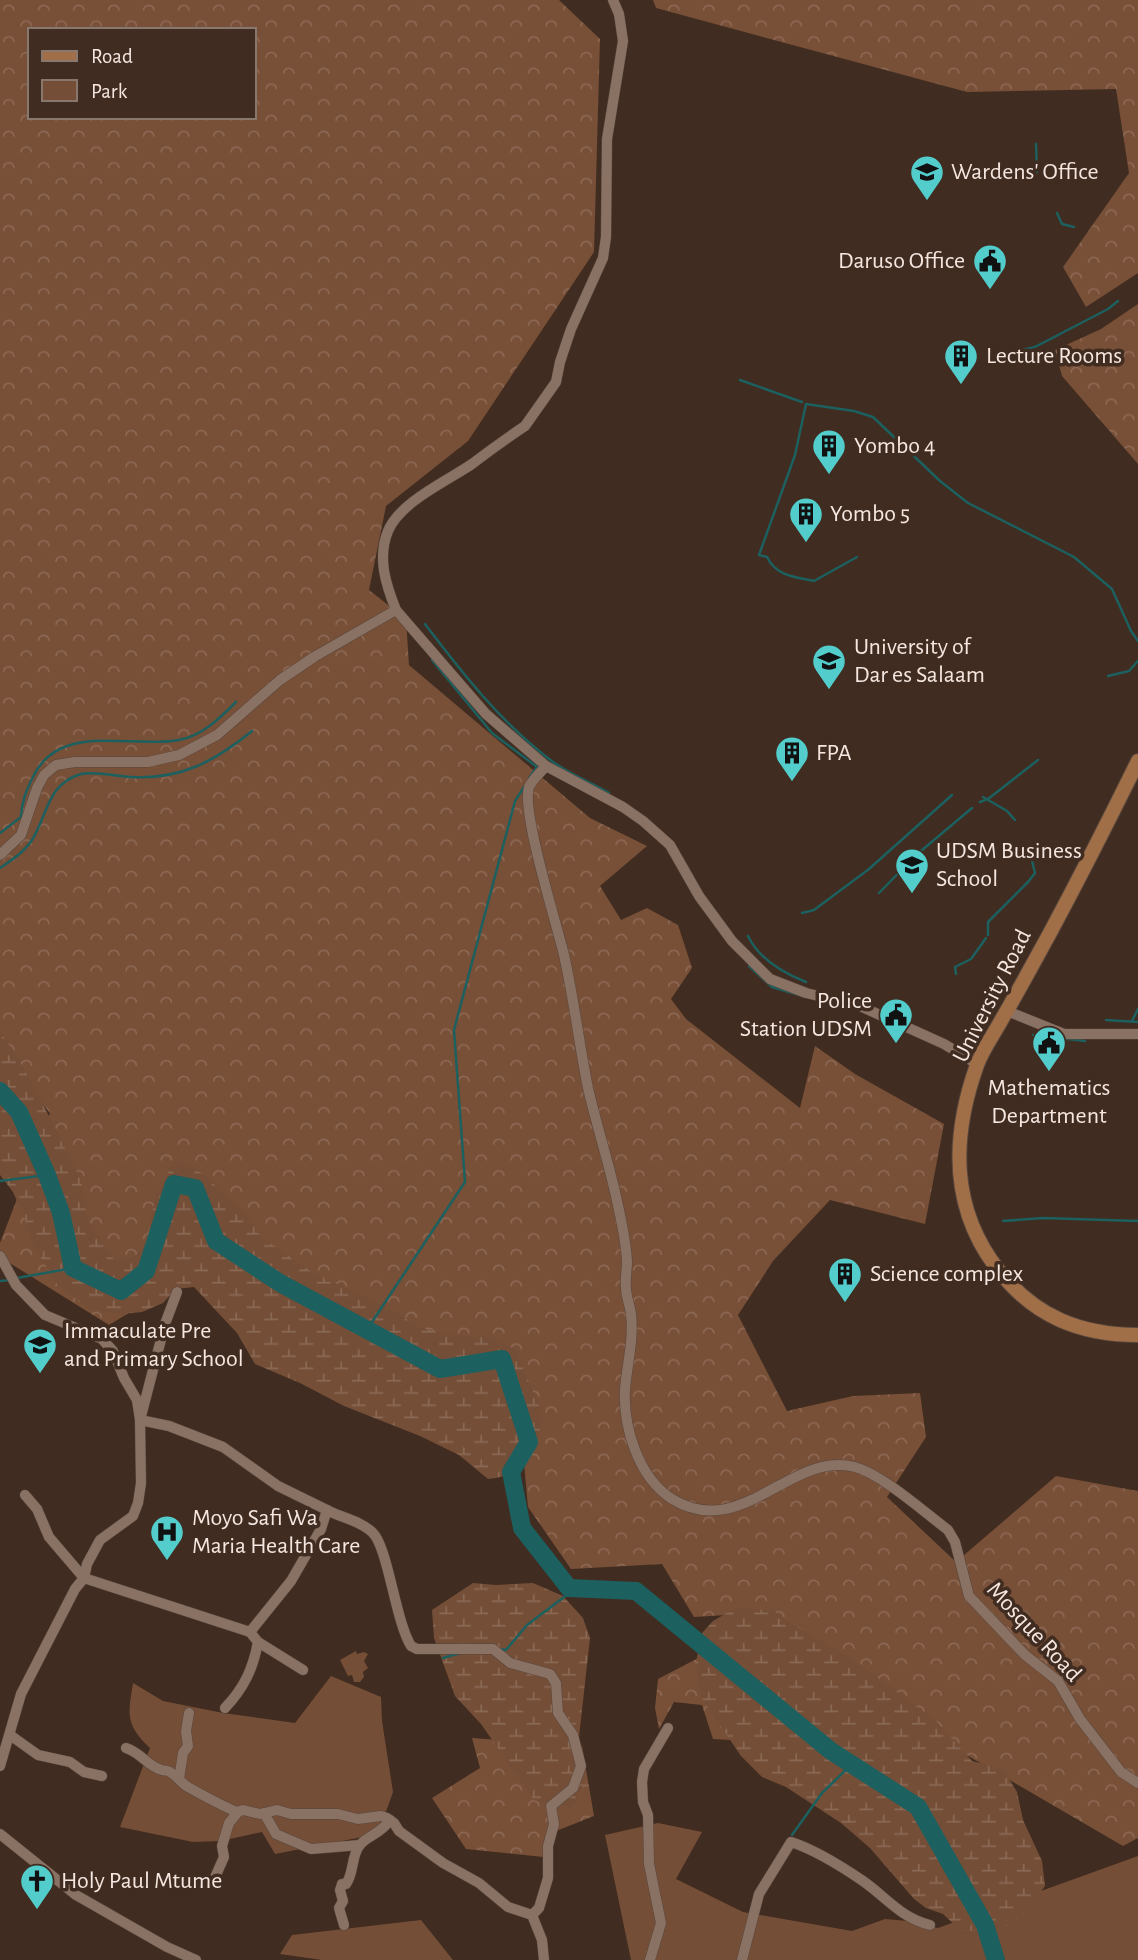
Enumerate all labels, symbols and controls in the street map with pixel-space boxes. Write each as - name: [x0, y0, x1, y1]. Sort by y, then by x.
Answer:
- legend: [28, 28, 256, 119]
- text: Road: [91, 46, 133, 67]
- text: Park: [91, 81, 128, 102]
- school or university icon: Wardens' Office: [908, 153, 946, 202]
- place label: Wardens' Office: [951, 160, 1099, 184]
- public building icon: Daruso Office: [971, 242, 1009, 291]
- place label: Daruso Office: [838, 249, 965, 273]
- building icon: Lecture Rooms: [942, 337, 980, 386]
- place label: Lecture Rooms: [986, 344, 1122, 368]
- building icon: Yombo 4: [810, 427, 848, 476]
- place label: Yombo 4: [854, 434, 936, 458]
- building icon: Yombo 5: [787, 495, 825, 544]
- place label: Yombo 5: [830, 502, 910, 526]
- place label: University of Dar es Salaam: [854, 635, 985, 687]
- school or university icon: University of Dar es Salaam: [810, 642, 848, 691]
- building icon: FPA: [773, 734, 811, 783]
- place label: FPA: [816, 741, 852, 765]
- place label: UDSM Business School: [936, 839, 1082, 891]
- school or university icon: UDSM Business School: [893, 846, 931, 895]
- street label: University Road: [948, 926, 1036, 1066]
- place label: Police Station UDSM: [740, 989, 872, 1041]
- public building icon: Police Station UDSM: [877, 996, 915, 1045]
- public building icon: Mathematics Department: [1030, 1024, 1068, 1073]
- place label: Mathematics Department: [988, 1076, 1110, 1128]
- building icon: Science complex: [826, 1255, 864, 1304]
- place label: Science complex: [870, 1262, 1024, 1286]
- place label: Immaculate Pre and Primary School: [64, 1319, 244, 1371]
- school or university icon: Immaculate Pre and Primary School: [21, 1326, 59, 1375]
- place label: Moyo Safi Wa Maria Health Care: [192, 1506, 360, 1558]
- hospital icon: Moyo Safi Wa Maria Health Care: [148, 1513, 186, 1562]
- street label: Mosque Road: [982, 1578, 1086, 1686]
- church icon: Holy Paul Mtume: [18, 1862, 56, 1911]
- place label: Holy Paul Mtume: [61, 1869, 222, 1893]

